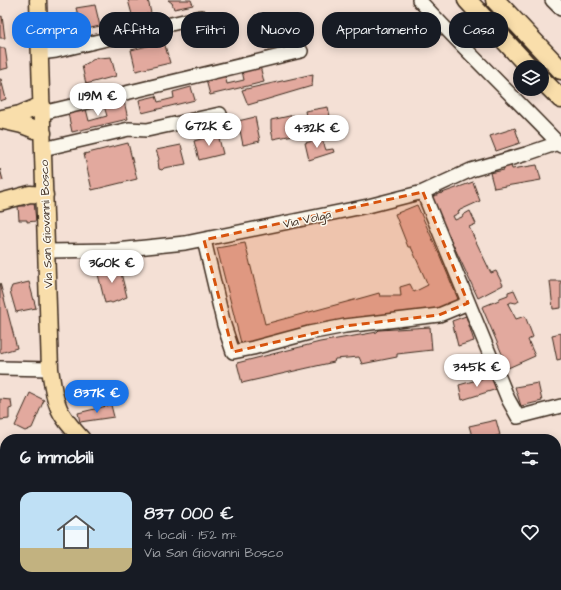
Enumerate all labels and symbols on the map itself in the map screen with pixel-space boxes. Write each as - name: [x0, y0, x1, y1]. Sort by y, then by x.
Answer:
- pin: 1.19M €: [61, 83, 135, 117]
- pin: 672K €: [176, 113, 242, 147]
- pin: 432K €: [284, 115, 350, 149]
- street label: Via San Giovanni Bosco: [36, 159, 57, 288]
- street label: Via Volga: [282, 206, 333, 234]
- pin: 360K €: [79, 250, 145, 284]
- pin: 345K €: [444, 354, 510, 388]
- pin: 837K €: [64, 380, 130, 414]

